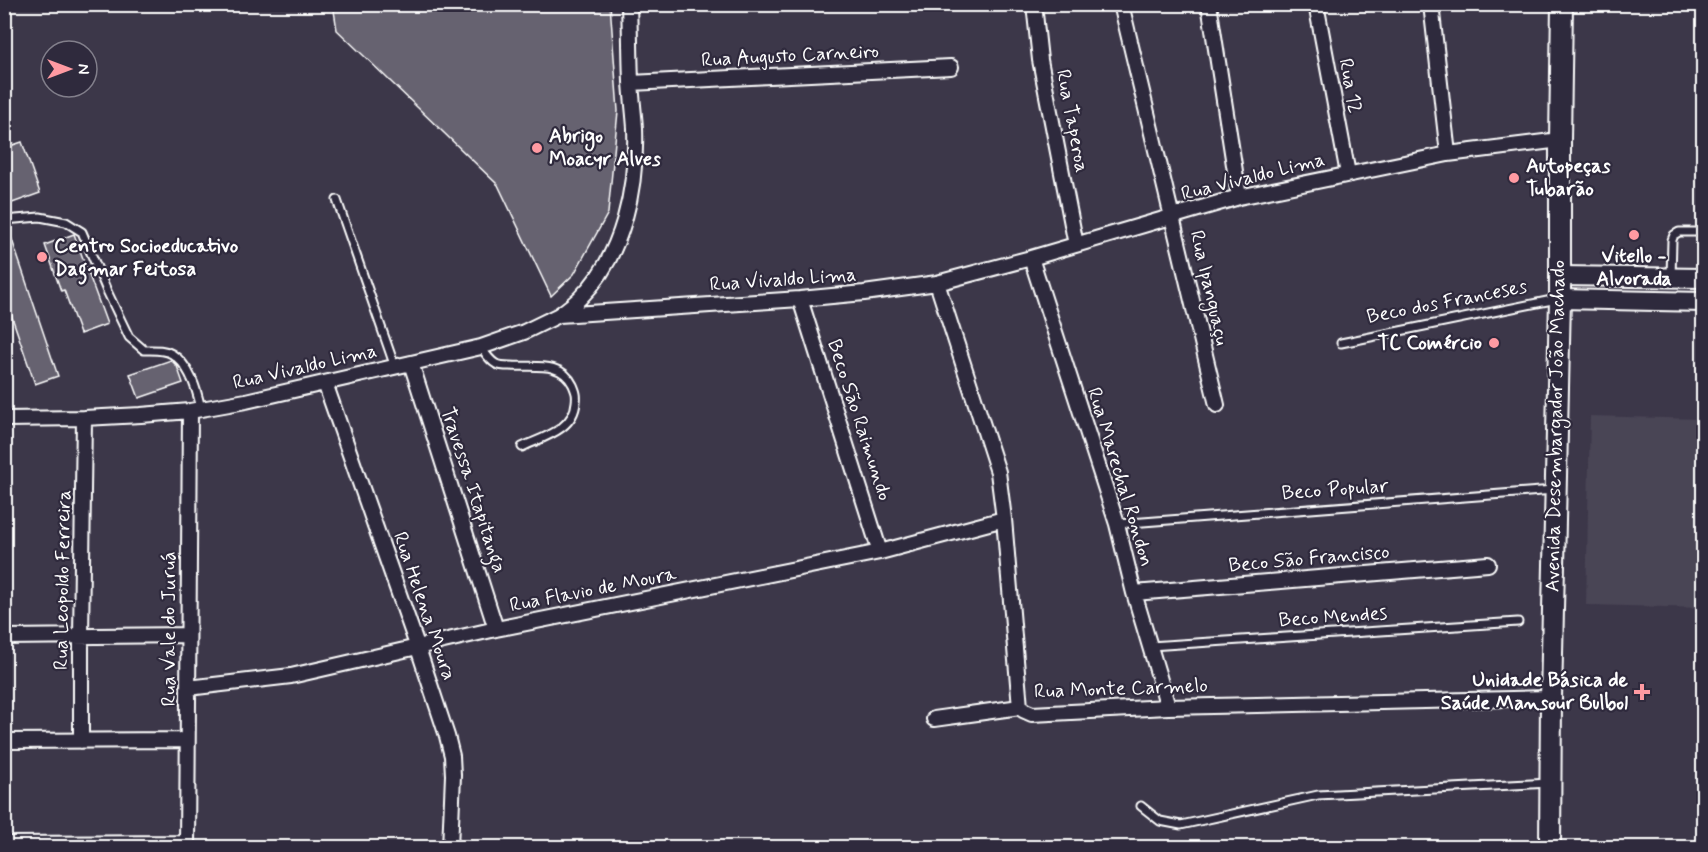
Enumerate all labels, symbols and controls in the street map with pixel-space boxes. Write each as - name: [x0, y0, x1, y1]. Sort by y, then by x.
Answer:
- street label: Rua Augusto Carneiro: [700, 38, 880, 74]
- north arrow: [39, 39, 99, 99]
- street label: Rua 12: [1331, 56, 1369, 116]
- text: N: [72, 64, 93, 74]
- street label: Rua Taperoa: [1049, 67, 1095, 175]
- place label: Abrigo Moacyr Alves: [549, 123, 661, 173]
- marker: Abrigo Moacyr Alves: [530, 141, 544, 155]
- street label: Rua Vivaldo Lima: [1178, 146, 1328, 208]
- place label: Autopeças Tubarão: [1526, 153, 1611, 203]
- marker: Autopeças Tubarão: [1507, 171, 1521, 185]
- street label: Rua Ipanguaçu: [1182, 228, 1235, 348]
- marker: Vitello - Alvorada: [1627, 228, 1641, 242]
- place label: Centro Socioeducativo Dagmar Feitosa: [54, 233, 239, 285]
- place label: Vitello - Alvorada: [1596, 243, 1672, 293]
- marker: Centro Socioeducativo Dagmar Feitosa: [35, 250, 49, 264]
- street label: Avenida Desembargador João Machado: [1540, 260, 1573, 592]
- street label: Rua Vivaldo Lima: [709, 261, 857, 299]
- street label: Beco dos Franceses: [1364, 273, 1530, 331]
- place label: TC Comércio: [1378, 330, 1482, 357]
- street label: Beco São Raimundo: [820, 336, 898, 504]
- marker: TC Comércio: [1487, 336, 1501, 350]
- street label: Rua Vivaldo Lima: [230, 337, 380, 397]
- street label: Rua Marechal Rondon: [1080, 384, 1160, 570]
- street label: Travessa Itapitanga: [432, 404, 513, 577]
- street label: Beco Popular: [1281, 473, 1390, 507]
- street label: Rua Leopoldo Ferreira: [48, 490, 78, 670]
- street label: Rua Helena Moura: [386, 528, 462, 684]
- street label: Beco São Francisco: [1227, 539, 1391, 579]
- street label: Rua Vale do Juruá: [156, 552, 183, 706]
- street label: Rua Flavio de Moura: [507, 560, 680, 619]
- street label: Beco Mendes: [1278, 600, 1388, 634]
- place label: Unidade Básica de Saúde Mansour Bulbol: [1441, 667, 1629, 717]
- street label: Rua Monte Carmelo: [1034, 672, 1208, 706]
- marker: Unidade Básica de Saúde Mansour Bulbol: [1633, 683, 1651, 701]

